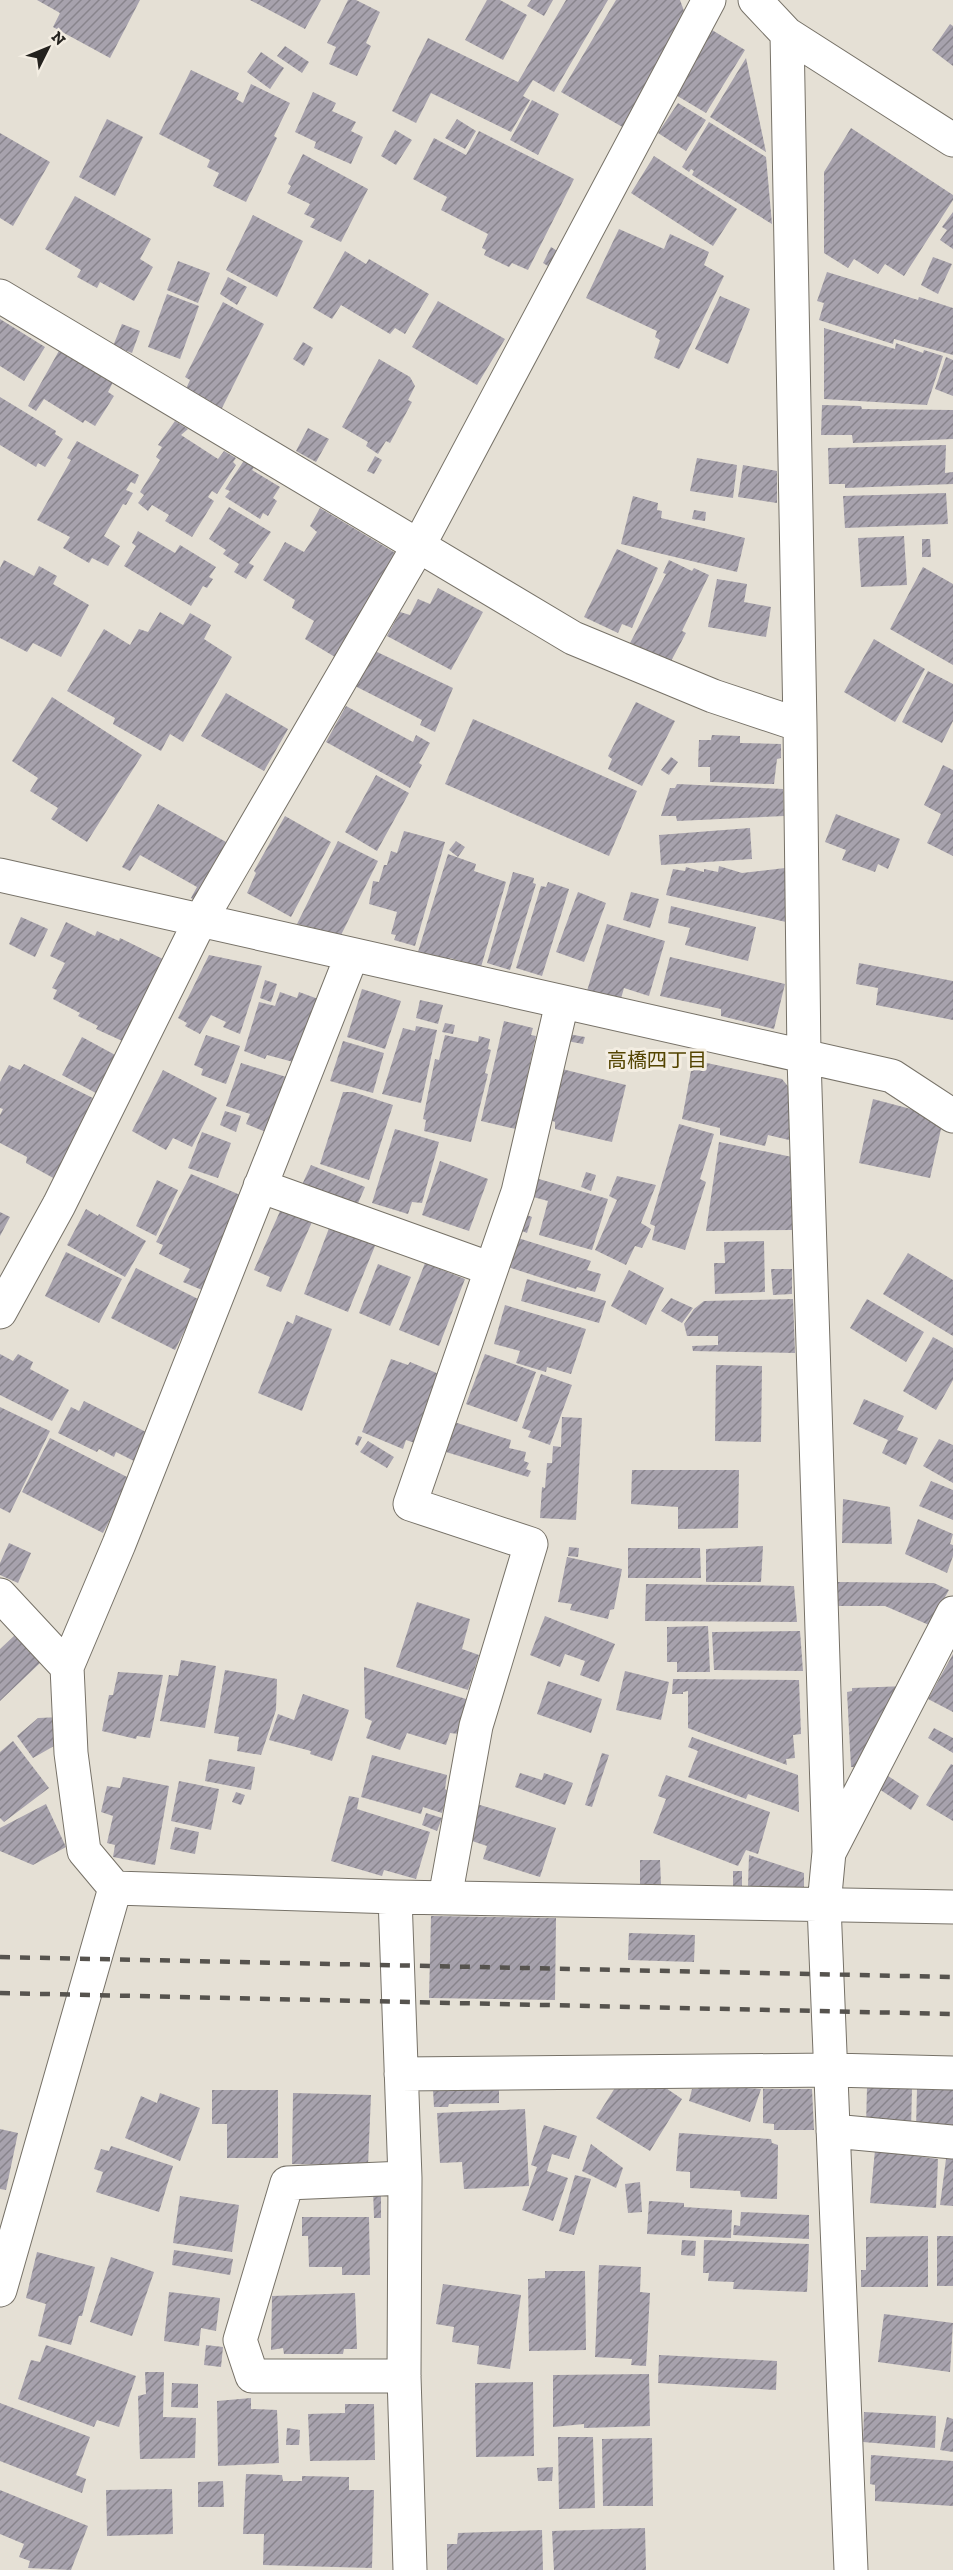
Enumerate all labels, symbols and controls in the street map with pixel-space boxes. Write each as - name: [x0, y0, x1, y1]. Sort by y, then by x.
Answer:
- north arrow: [18, 18, 78, 78]
- text: N: [48, 27, 70, 49]
- district label: 高橋四丁目: [607, 1048, 707, 1072]

